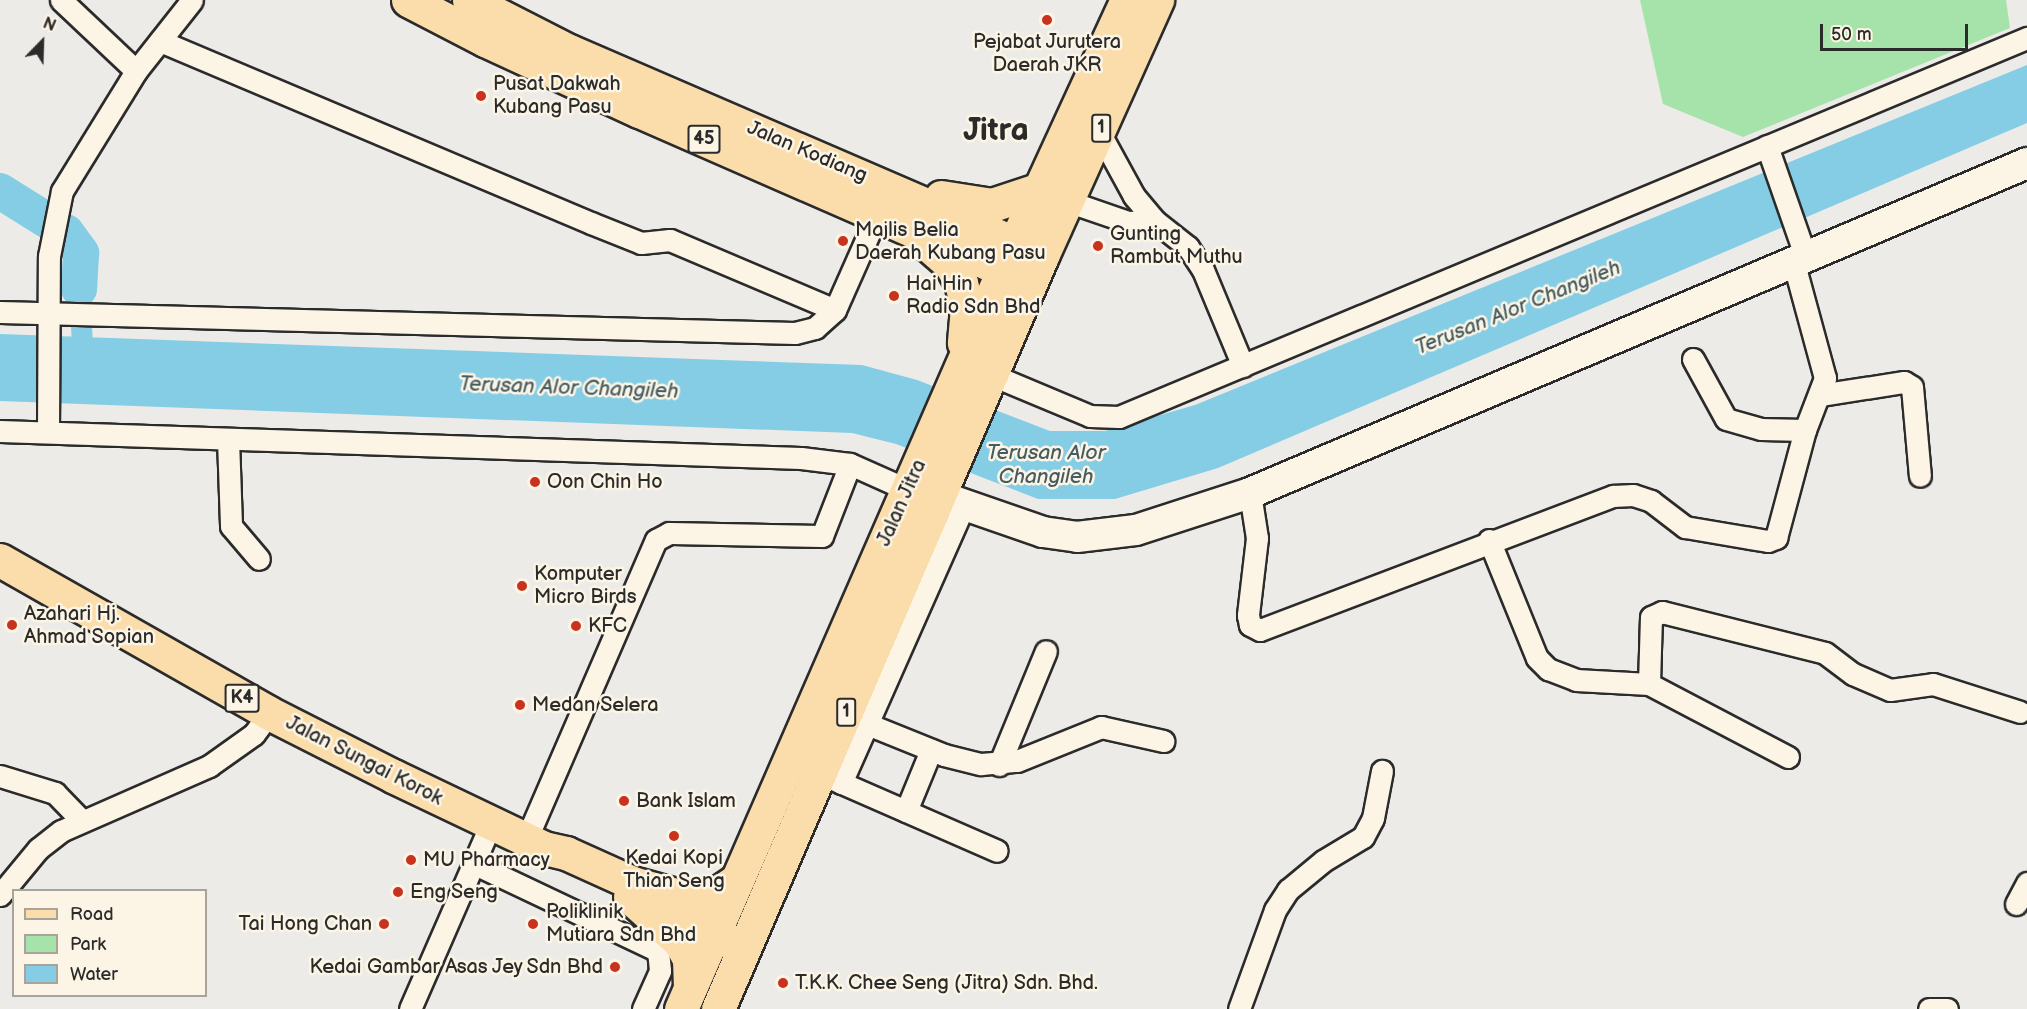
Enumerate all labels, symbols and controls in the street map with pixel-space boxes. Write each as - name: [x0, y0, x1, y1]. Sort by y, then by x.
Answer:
- north arrow: [12, 12, 72, 72]
- scale bar: [1823, 12, 1972, 50]
- marker: Pejabat Jurutera Daerah JKR: [1040, 13, 1054, 27]
- text: N: [40, 14, 58, 36]
- text: 50 m: [1831, 24, 1872, 45]
- place label: Pejabat Jurutera Daerah JKR: [972, 30, 1122, 77]
- place label: Pusat Dakwah Kubang Pasu: [493, 72, 621, 119]
- marker: Pusat Dakwah Kubang Pasu: [474, 89, 488, 103]
- district label: Jitra: [963, 112, 1029, 150]
- road number: 1: [1090, 113, 1112, 143]
- street label: Jalan Kodiang: [743, 116, 871, 188]
- road number: 45: [688, 124, 720, 154]
- place label: Majlis Belia Daerah Kubang Pasu: [855, 218, 1046, 265]
- place label: Gunting Rambut Muthu: [1110, 222, 1243, 269]
- marker: Majlis Belia Daerah Kubang Pasu: [836, 234, 850, 248]
- marker: Gunting Rambut Muthu: [1091, 239, 1105, 253]
- water label: Terusan Alor Changileh: [1412, 255, 1624, 361]
- place label: Hai Hin Radio Sdn Bhd: [906, 272, 1041, 319]
- marker: Hai Hin Radio Sdn Bhd: [887, 289, 901, 303]
- water label: Terusan Alor Changileh: [459, 372, 679, 404]
- water label: Terusan Alor Changileh: [987, 440, 1105, 490]
- street label: Jalan Jitra: [872, 455, 932, 551]
- place label: Oon Chin Ho: [547, 470, 663, 494]
- marker: Oon Chin Ho: [528, 475, 542, 489]
- place label: Komputer Micro Birds: [534, 562, 637, 609]
- marker: Komputer Micro Birds: [515, 579, 529, 593]
- place label: Azahari Hj. Ahmad Sopian: [24, 602, 154, 649]
- place label: KFC: [588, 614, 627, 638]
- marker: Azahari Hj. Ahmad Sopian: [5, 618, 19, 632]
- marker: KFC: [569, 619, 583, 633]
- road number: K4: [224, 683, 260, 713]
- place label: Medan Selera: [532, 693, 659, 717]
- road number: 1: [836, 697, 856, 727]
- marker: Medan Selera: [513, 698, 527, 712]
- street label: Jalan Sungai Korok: [281, 711, 447, 811]
- place label: Bank Islam: [636, 789, 736, 813]
- marker: Bank Islam: [617, 794, 631, 808]
- marker: Kedai Kopi Thian Seng: [667, 829, 681, 843]
- place label: Kedai Kopi Thian Seng: [623, 846, 725, 893]
- place label: MU Pharmacy: [423, 848, 550, 872]
- marker: MU Pharmacy: [404, 853, 418, 867]
- place label: Eng Seng: [410, 880, 498, 904]
- marker: Eng Seng: [391, 885, 405, 899]
- legend: [12, 889, 207, 997]
- place label: Poliklinik Mutiara Sdn Bhd: [546, 900, 697, 947]
- text: Road: [70, 904, 114, 925]
- place label: Tai Hong Chan: [239, 912, 372, 936]
- marker: Poliklinik Mutiara Sdn Bhd: [524, 915, 542, 933]
- marker: Tai Hong Chan: [377, 917, 391, 931]
- text: Park: [70, 934, 106, 955]
- place label: Kedai Gambar Asas Jey Sdn Bhd: [307, 955, 603, 979]
- marker: Kedai Gambar Asas Jey Sdn Bhd: [608, 960, 622, 974]
- text: Water: [70, 964, 118, 985]
- place label: T.K.K. Chee Seng (Jitra) Sdn. Bhd.: [795, 971, 1099, 995]
- marker: T.K.K. Chee Seng (Jitra) Sdn. Bhd.: [776, 976, 790, 990]

